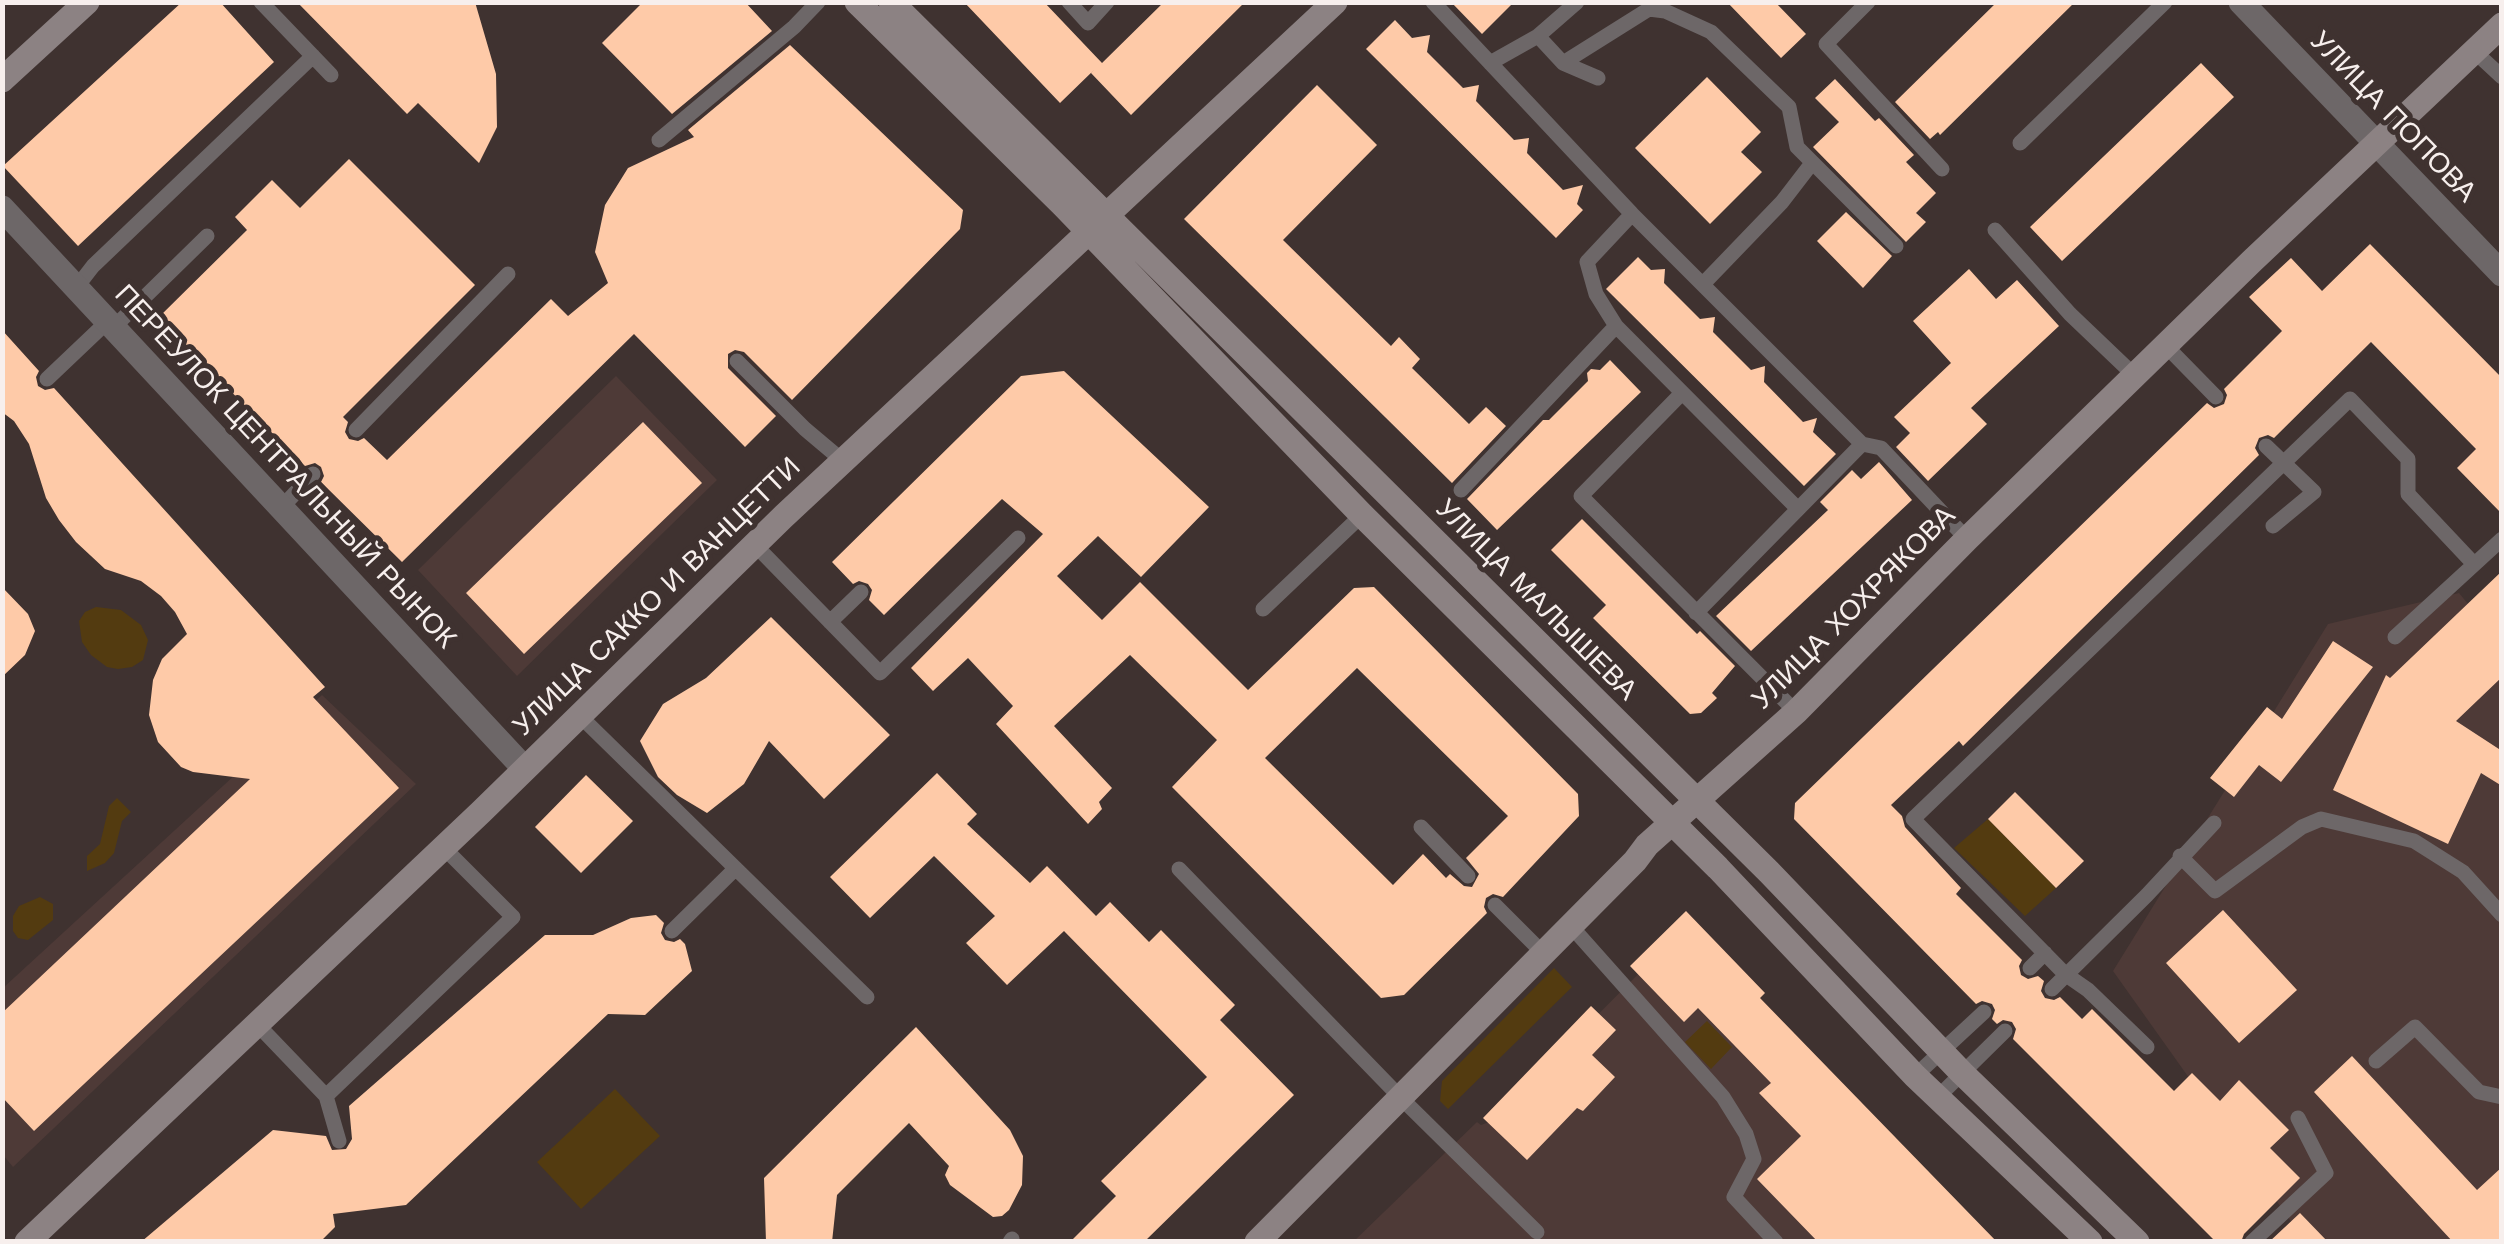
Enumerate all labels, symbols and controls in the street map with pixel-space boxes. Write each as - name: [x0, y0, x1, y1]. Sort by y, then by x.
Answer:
- street label: УЛИЦА ПОПОВА: [2303, 25, 2483, 209]
- street label: ПЕРЕУЛОК ЦЕНТРАЛЬНЫЙ РЫНОК: [107, 278, 463, 656]
- street label: УЛИЦА САККО И ВАНЦЕТТИ: [506, 451, 808, 743]
- street label: УЛИЦА МАЛЫШЕВА: [1428, 492, 1644, 708]
- street label: УЛИЦА ХОХРЯКОВА: [1745, 499, 1963, 717]

